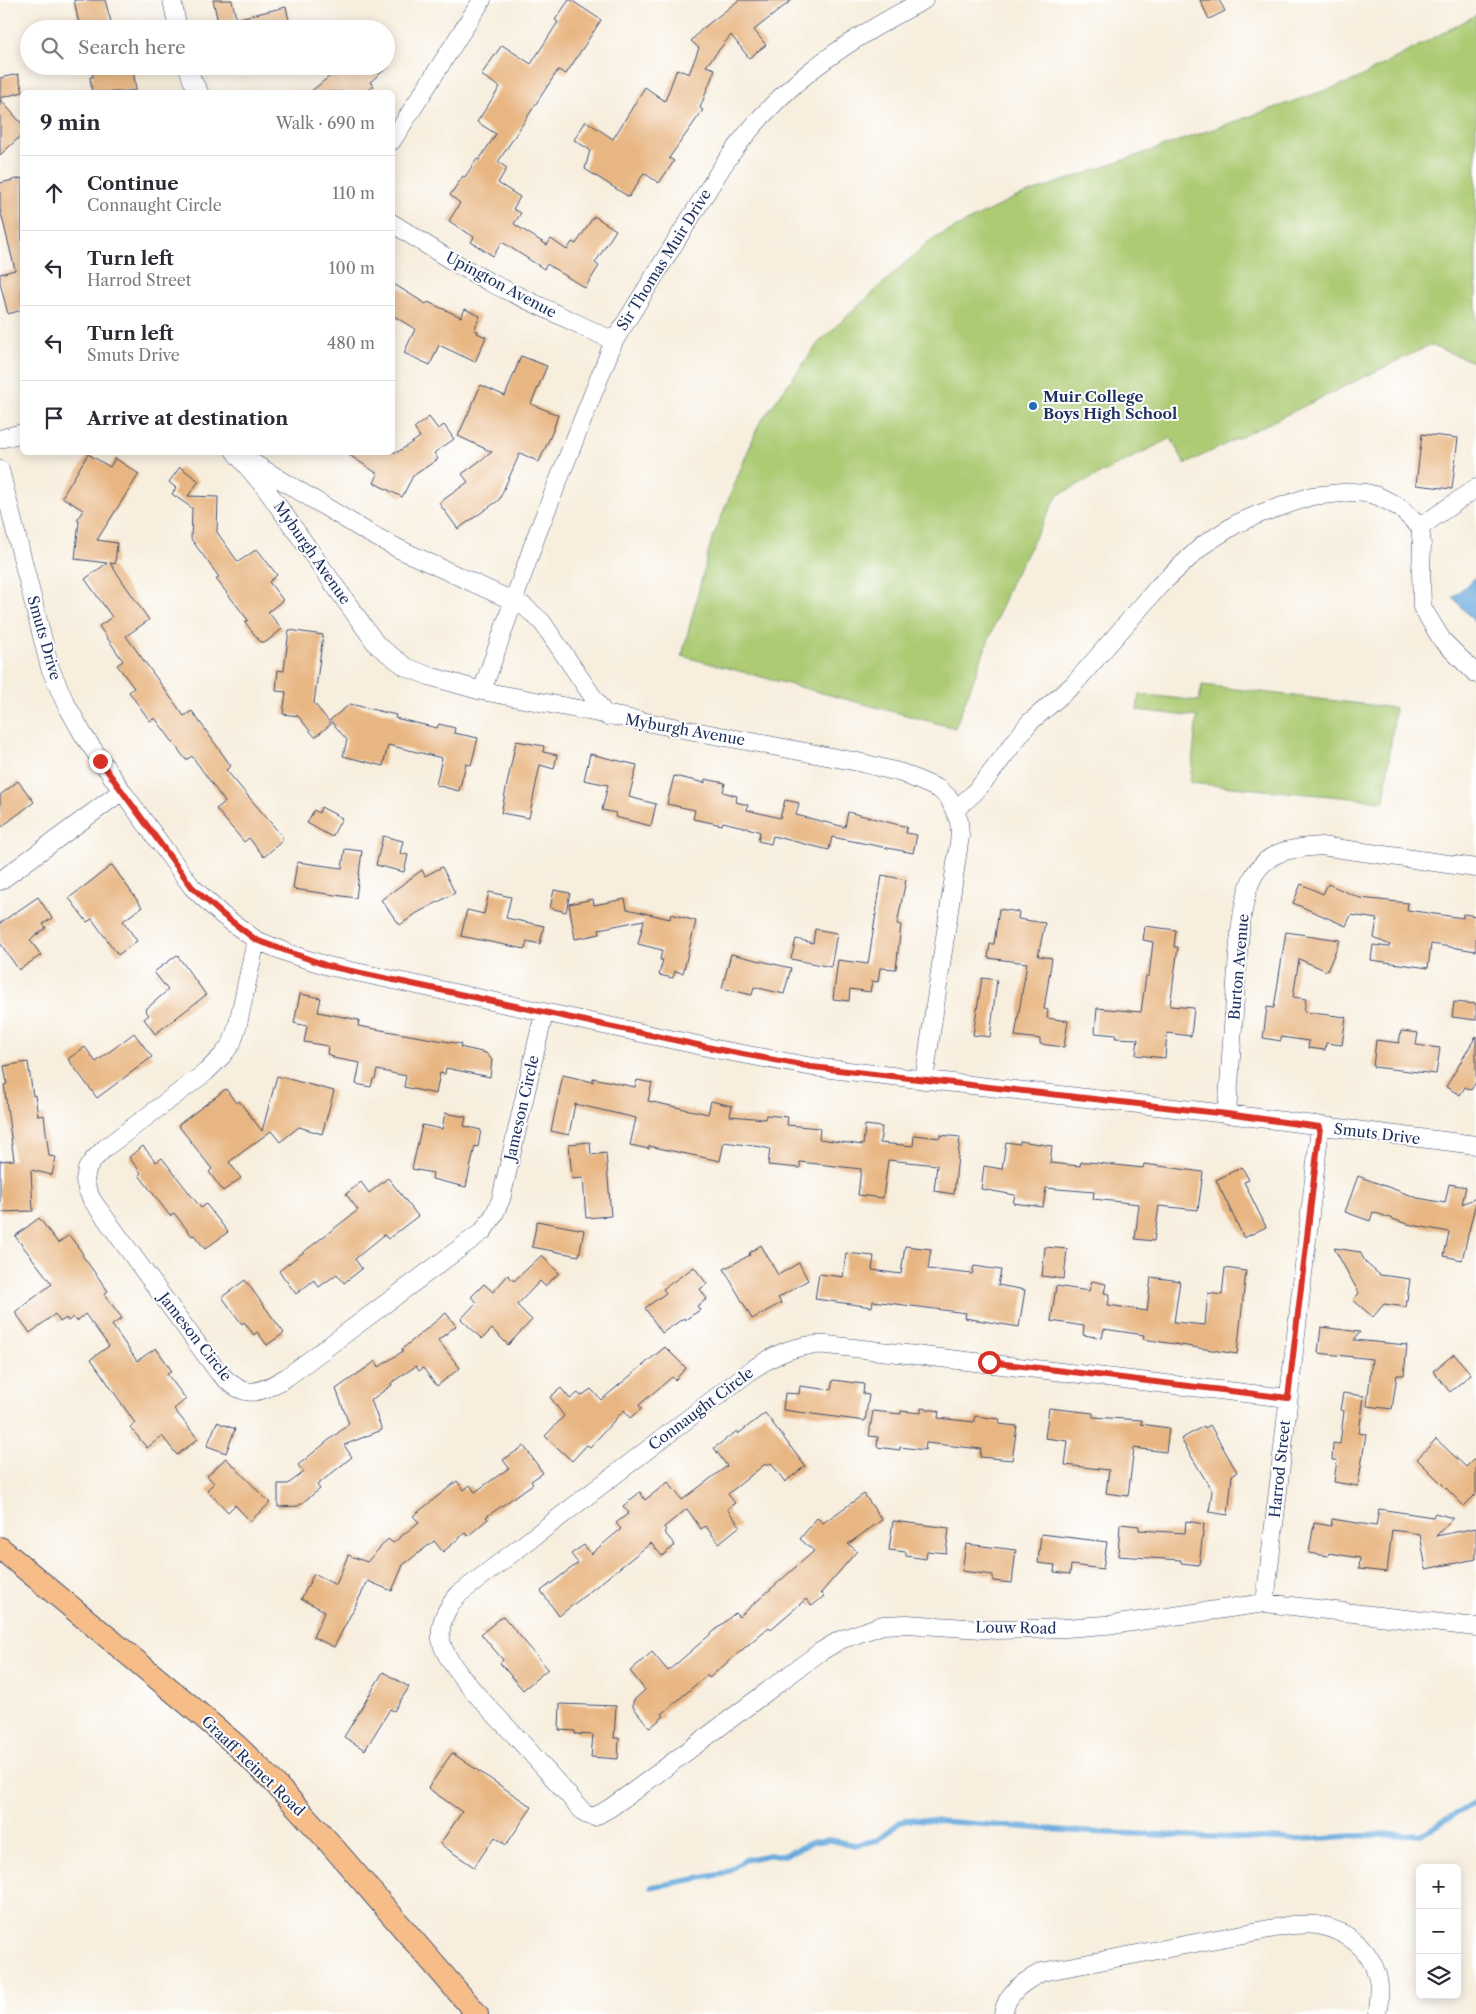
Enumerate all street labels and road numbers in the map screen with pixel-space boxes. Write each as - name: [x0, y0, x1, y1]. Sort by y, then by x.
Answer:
- street label: Sir Thomas Muir Drive: [612, 186, 715, 334]
- street label: Upington Avenue: [442, 247, 560, 322]
- street label: Myburgh Avenue: [270, 497, 355, 608]
- street label: Smuts Drive: [23, 593, 66, 682]
- street label: Myburgh Avenue: [624, 710, 747, 749]
- street label: Burton Avenue: [1224, 913, 1253, 1021]
- street label: Jameson Circle: [500, 1053, 543, 1164]
- street label: Smuts Drive: [1333, 1119, 1421, 1148]
- street label: Jameson Circle: [154, 1287, 236, 1385]
- street label: Connaught Circle: [645, 1363, 757, 1454]
- street label: Harrod Street: [1265, 1419, 1294, 1519]
- street label: Louw Road: [975, 1617, 1057, 1638]
- street label: Graaff Reinet Road: [198, 1711, 309, 1820]

